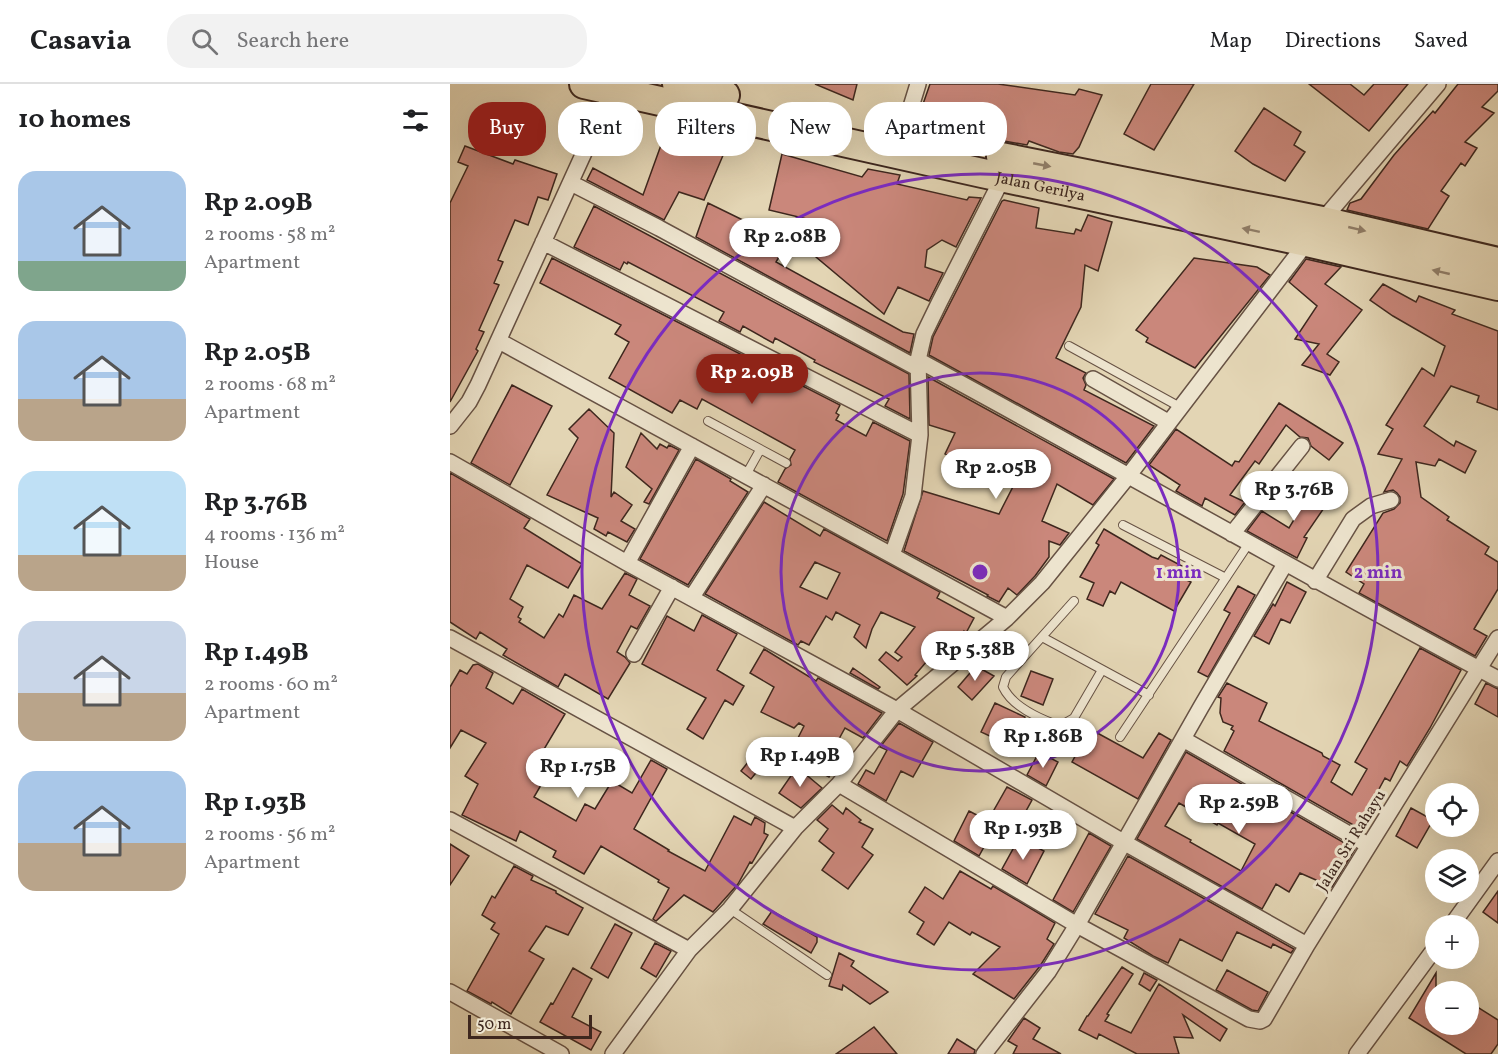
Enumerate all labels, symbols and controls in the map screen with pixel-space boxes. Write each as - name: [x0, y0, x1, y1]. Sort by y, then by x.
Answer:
- search box: [167, 14, 587, 68]
- text: Casavia: [30, 22, 131, 61]
- icon: search: [188, 25, 221, 58]
- text: Search here: [236, 26, 349, 57]
- text: Map: [1210, 27, 1252, 56]
- text: Directions: [1285, 27, 1381, 56]
- text: Saved: [1414, 27, 1468, 56]
- text: 10 homes: [18, 102, 131, 138]
- chip: Buy: [468, 102, 546, 156]
- chip: Rent: [558, 102, 643, 156]
- chip: Filters: [655, 102, 756, 156]
- chip: New: [768, 102, 852, 156]
- chip: Apartment: [864, 102, 1007, 156]
- icon: filters: [399, 104, 432, 137]
- one-way arrow: [1033, 161, 1052, 170]
- street label: Jalan Gerilya: [994, 167, 1087, 208]
- text: Rp 2.09B: [204, 185, 313, 221]
- icon: home: [66, 195, 138, 267]
- pin: Rp 2.08B: [723, 218, 847, 269]
- text: 2 rooms · 58 m²: [204, 221, 335, 249]
- text: Rp 2.08B: [743, 223, 827, 251]
- one-way arrow: [1241, 225, 1260, 234]
- one-way arrow: [1347, 225, 1366, 234]
- text: Apartment: [204, 249, 300, 277]
- one-way arrow: [1432, 267, 1450, 277]
- text: Rp 2.05B: [204, 335, 311, 371]
- icon: home: [66, 345, 138, 417]
- pin: Rp 2.09B: [690, 354, 814, 405]
- text: Rp 2.09B: [710, 359, 794, 387]
- text: 2 rooms · 68 m²: [204, 371, 336, 399]
- text: Apartment: [204, 399, 300, 427]
- pin: Rp 2.05B: [934, 449, 1058, 500]
- text: Rp 2.05B: [955, 454, 1037, 482]
- pin: Rp 3.76B: [1232, 471, 1356, 522]
- text: Rp 3.76B: [1254, 476, 1334, 504]
- text: Rp 3.76B: [204, 485, 308, 521]
- icon: home: [66, 495, 138, 567]
- text: 4 rooms · 136 m²: [204, 521, 345, 549]
- text: House: [204, 549, 259, 577]
- text: 1 min: [1156, 561, 1202, 586]
- text: 2 min: [1354, 561, 1402, 586]
- centre of rings: [970, 562, 990, 582]
- pin: Rp 5.38B: [913, 631, 1037, 682]
- text: Rp 1.49B: [204, 635, 309, 671]
- text: Rp 5.38B: [935, 636, 1015, 664]
- icon: home: [66, 645, 138, 717]
- text: 2 rooms · 60 m²: [204, 671, 338, 699]
- text: Apartment: [204, 699, 300, 727]
- pin: Rp 1.86B: [981, 718, 1105, 769]
- text: Rp 1.86B: [1003, 723, 1083, 751]
- pin: Rp 1.49B: [738, 737, 862, 788]
- text: Rp 1.49B: [760, 742, 840, 770]
- pin: Rp 1.75B: [516, 748, 640, 799]
- text: Rp 1.75B: [540, 753, 616, 781]
- map controls: [1425, 783, 1479, 1035]
- button: locate: [1425, 783, 1479, 837]
- pin: Rp 2.59B: [1177, 784, 1301, 835]
- text: Rp 1.93B: [204, 785, 306, 821]
- street label: Jalan Sri Rahayu: [1312, 786, 1392, 896]
- text: Rp 2.59B: [1199, 789, 1279, 817]
- icon: home: [66, 795, 138, 867]
- pin: Rp 1.93B: [961, 810, 1085, 861]
- text: Rp 1.93B: [984, 815, 1062, 843]
- text: 2 rooms · 56 m²: [204, 821, 335, 849]
- text: Apartment: [204, 849, 300, 877]
- button: layers: [1425, 849, 1479, 903]
- button: +: [1425, 915, 1479, 969]
- button: −: [1425, 981, 1479, 1035]
- scale bar: [468, 1012, 592, 1040]
- text: 50 m: [477, 1014, 511, 1036]

